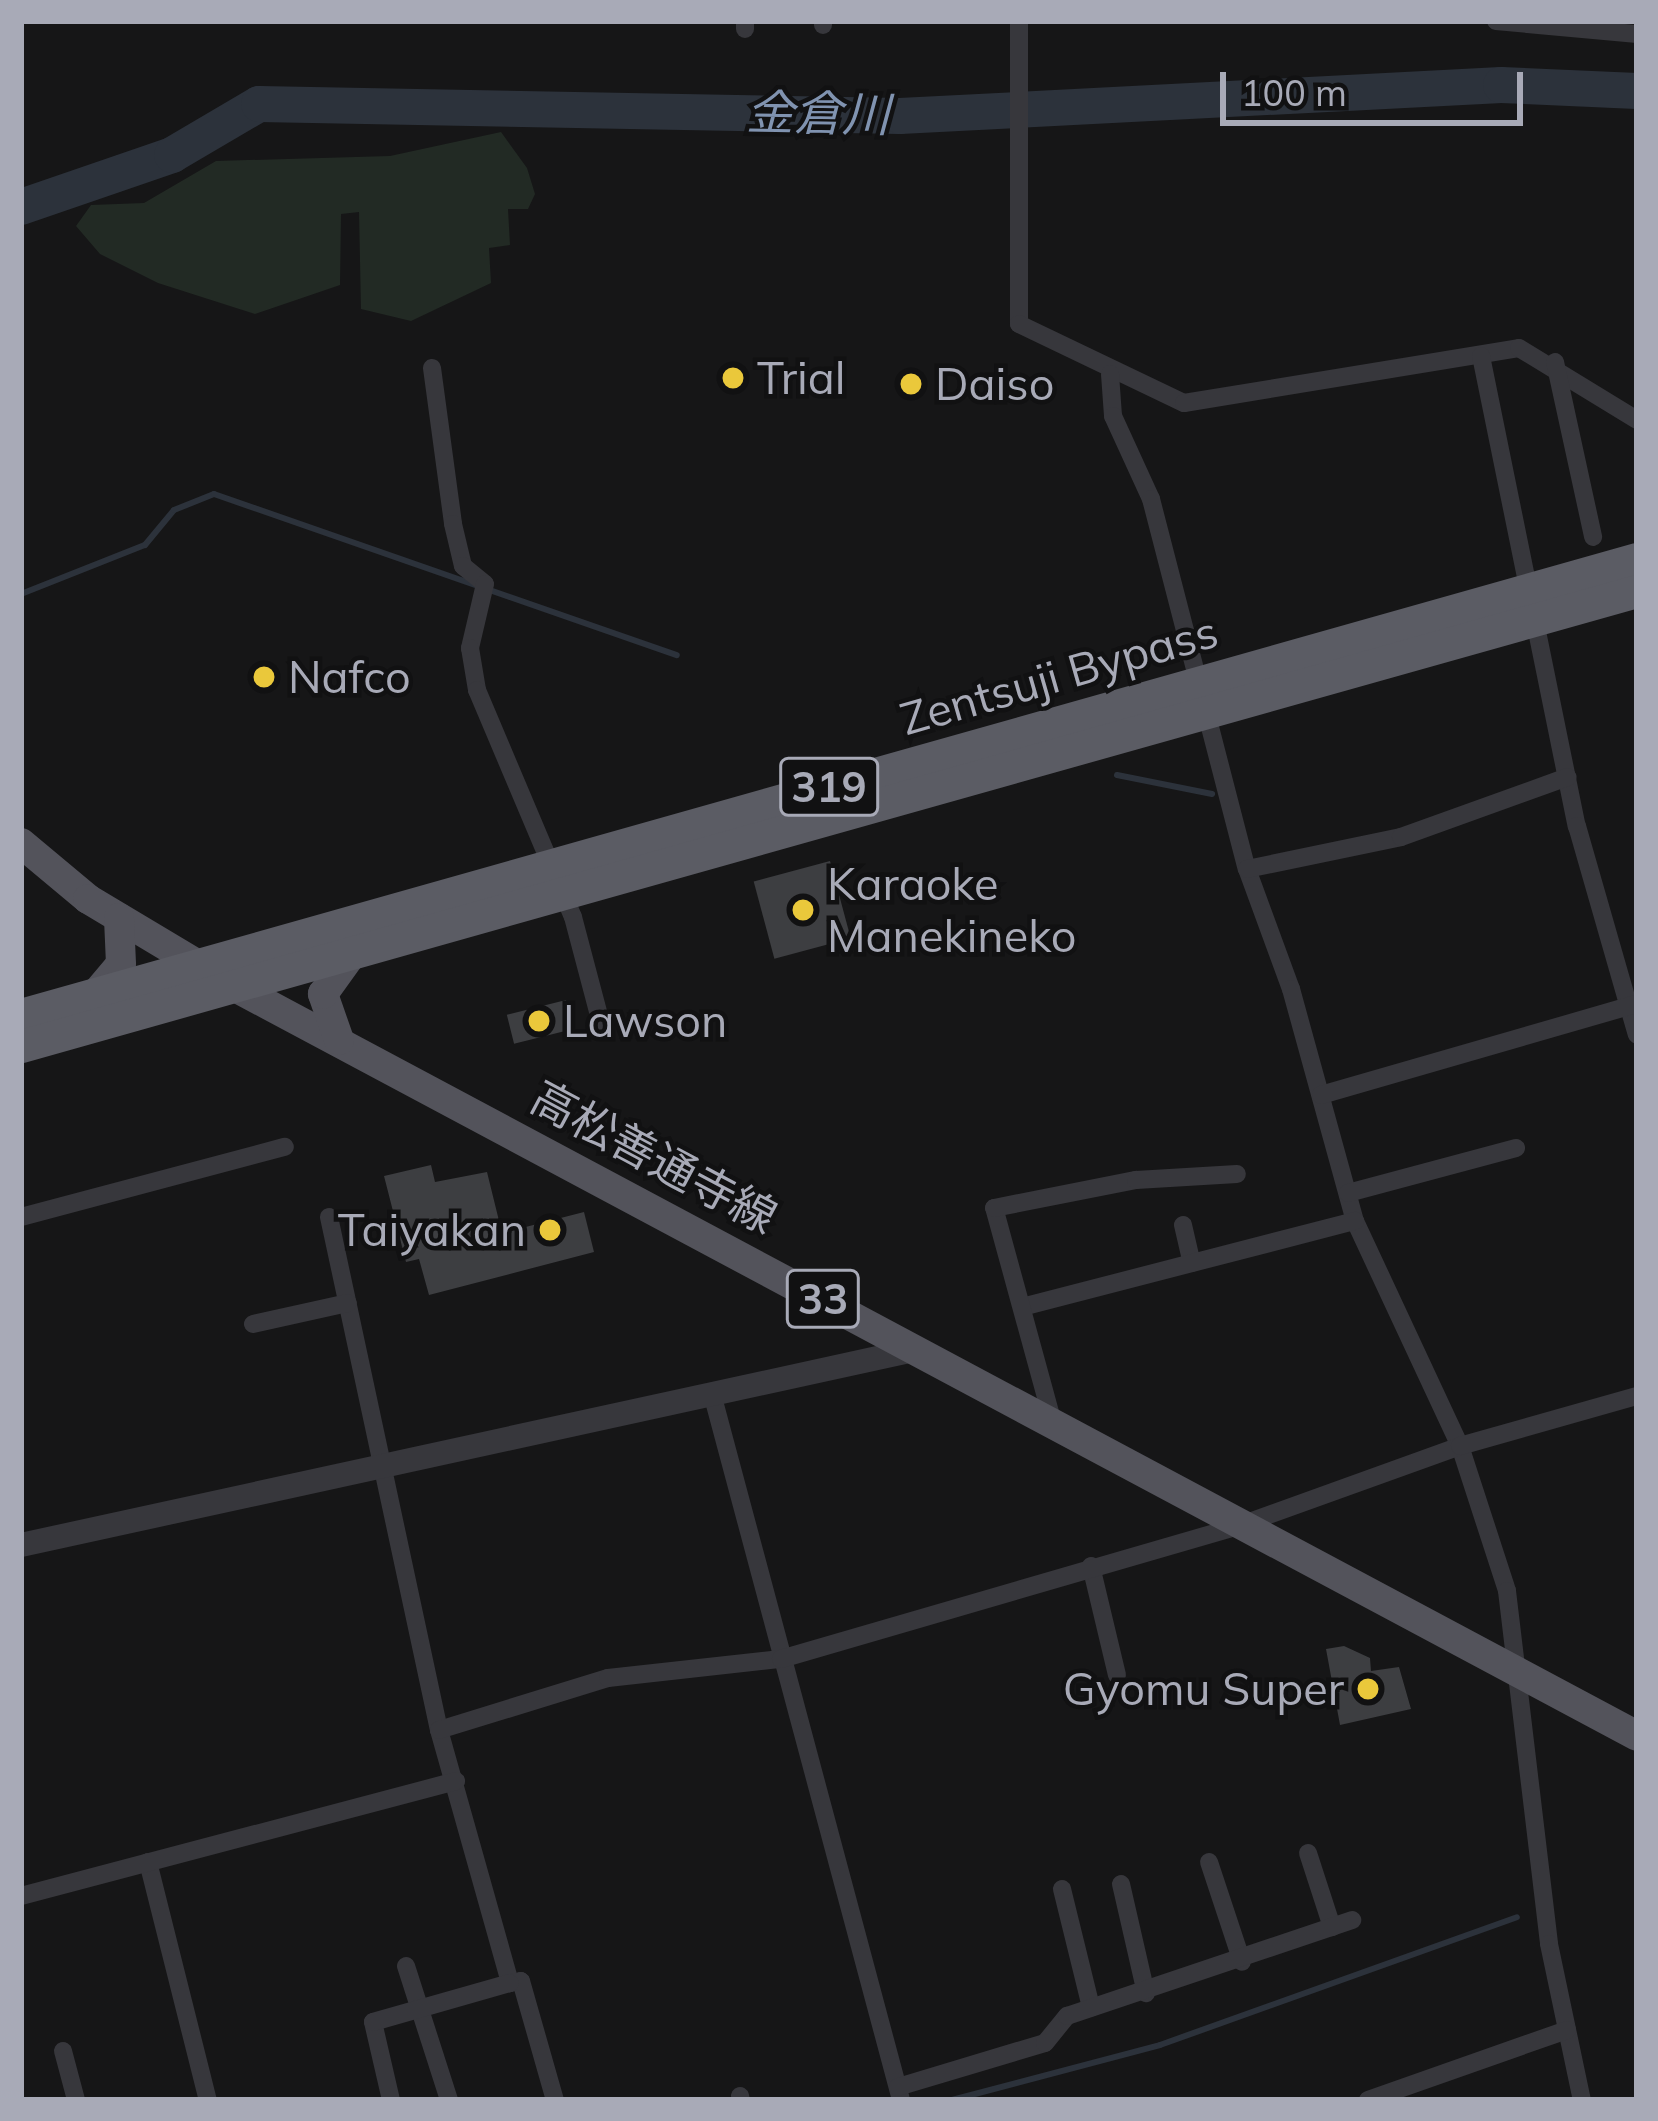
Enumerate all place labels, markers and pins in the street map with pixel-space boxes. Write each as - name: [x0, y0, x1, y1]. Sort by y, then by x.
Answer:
- place label: Trial: [757, 351, 845, 405]
- place label: Daiso: [935, 357, 1054, 411]
- marker: Trial: [720, 365, 746, 391]
- marker: Daiso: [898, 371, 924, 397]
- place label: Nafco: [288, 650, 411, 704]
- marker: Nafco: [251, 664, 277, 690]
- place label: Karaoke Manekineko: [827, 857, 1076, 963]
- marker: Karaoke Manekineko: [790, 897, 816, 923]
- place label: Lawson: [563, 994, 727, 1048]
- marker: Lawson: [526, 1008, 552, 1034]
- place label: Taiyakan: [338, 1203, 526, 1257]
- marker: Taiyakan: [537, 1217, 563, 1243]
- place label: Gyomu Super: [1063, 1662, 1344, 1716]
- marker: Gyomu Super: [1355, 1676, 1381, 1702]

